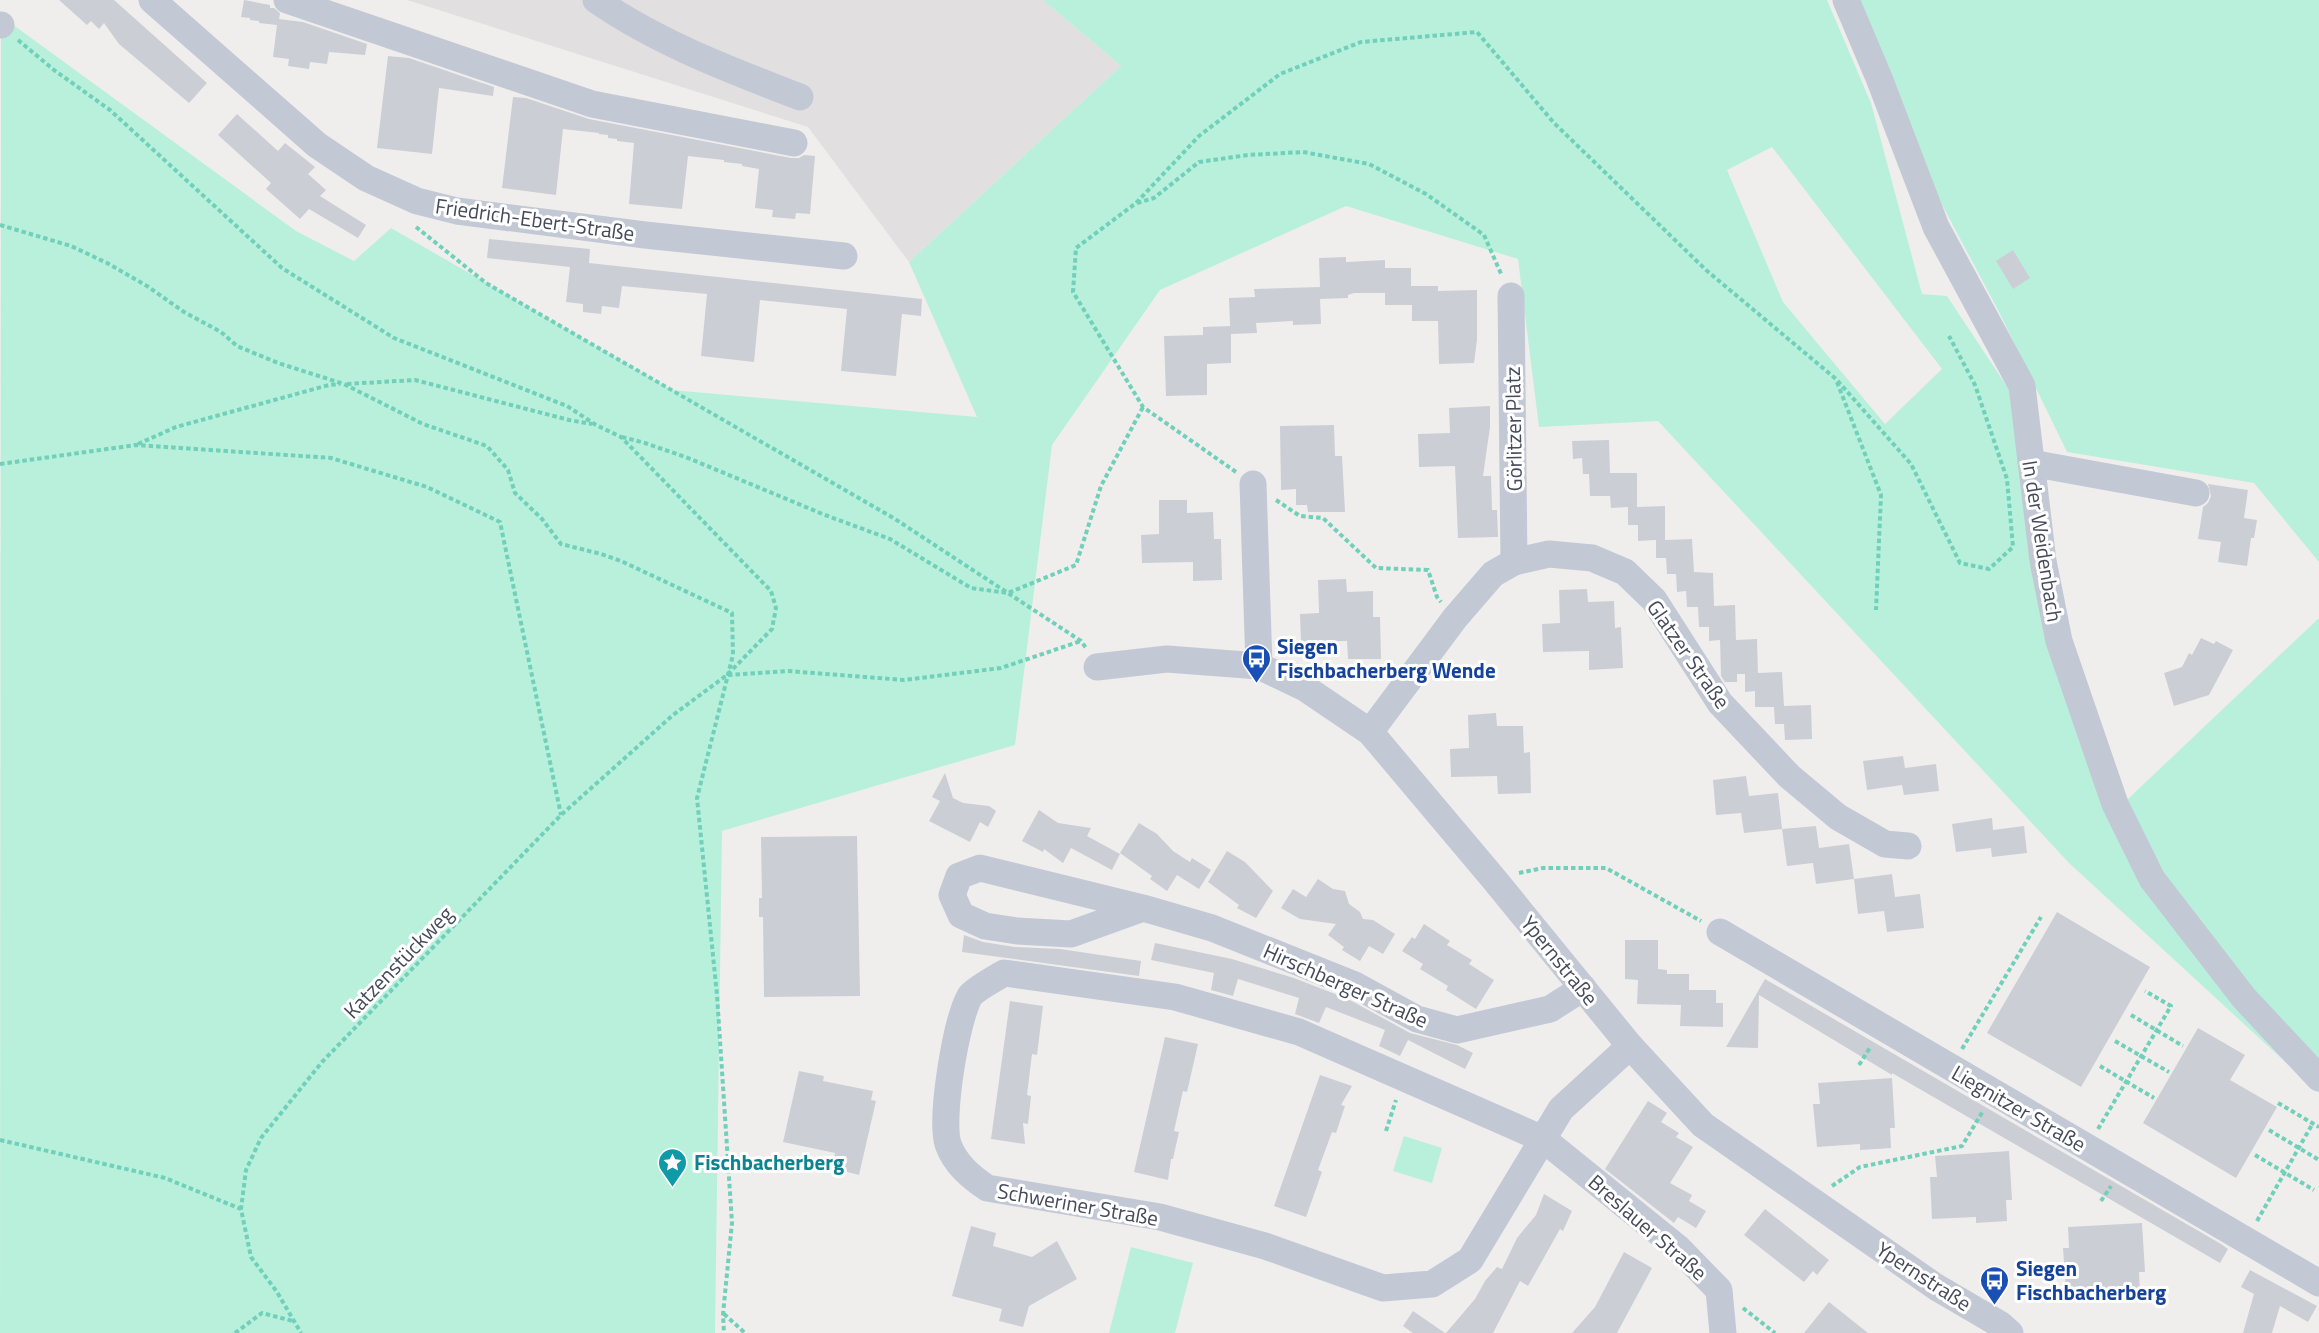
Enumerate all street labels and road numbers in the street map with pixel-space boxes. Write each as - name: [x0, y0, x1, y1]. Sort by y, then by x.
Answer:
- street label: Friedrich-Ebert-Straße: [433, 189, 637, 249]
- street label: Görlitzer Platz: [1496, 366, 1530, 492]
- street label: In der Weidenbach: [2014, 458, 2072, 624]
- street label: Glatzer Straße: [1640, 593, 1738, 715]
- street label: Katzenstückweg: [336, 898, 460, 1026]
- street label: Ypernstraße: [1514, 908, 1606, 1012]
- street label: Hirschberger Straße: [1259, 934, 1433, 1036]
- street label: Liegnitzer Straße: [1946, 1057, 2092, 1159]
- street label: Breslauer Straße: [1582, 1166, 1714, 1288]
- street label: Schweriner Straße: [995, 1174, 1161, 1234]
- street label: Ypernstraße: [1870, 1233, 1978, 1319]

